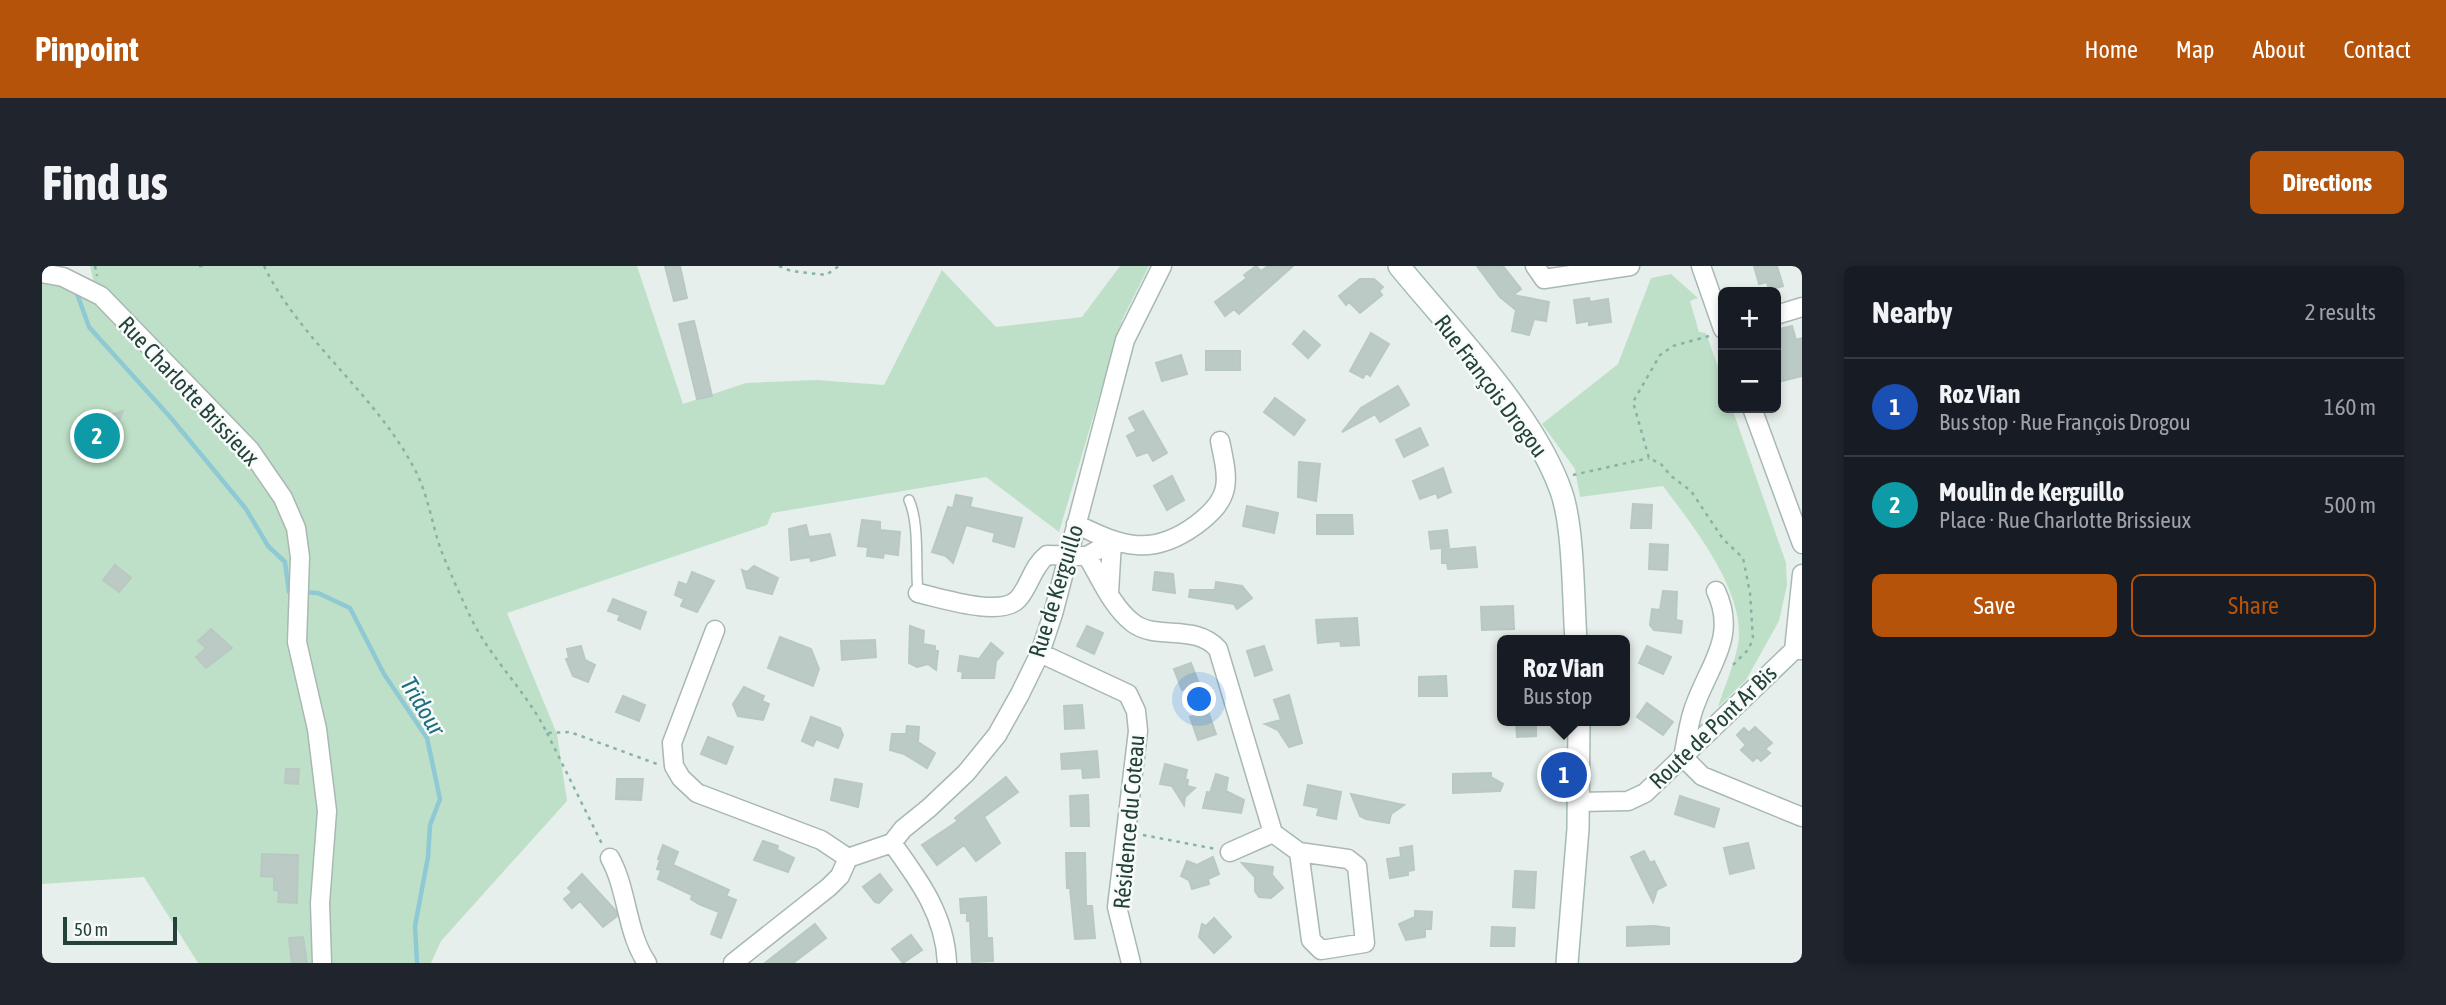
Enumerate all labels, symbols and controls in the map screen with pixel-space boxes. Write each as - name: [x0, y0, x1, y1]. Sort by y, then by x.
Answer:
- text: Pinpoint: [35, 30, 139, 68]
- text: Home: [2084, 36, 2138, 63]
- text: Map: [2176, 36, 2214, 63]
- text: About: [2252, 36, 2305, 63]
- text: Contact: [2343, 36, 2411, 63]
- button: Directions: [2250, 151, 2404, 214]
- text: Find us: [42, 154, 168, 210]
- map controls: [1718, 287, 1781, 413]
- button: +: [1718, 287, 1781, 350]
- text: Nearby: [1872, 295, 1952, 329]
- text: 2 results: [2305, 299, 2376, 325]
- street label: Rue François Drogou: [1429, 310, 1553, 462]
- street label: Rue Charlotte Brissieux: [113, 311, 265, 471]
- button: −: [1718, 350, 1781, 413]
- text: Roz Vian: [1939, 379, 2020, 409]
- text: 1: [1890, 394, 1900, 420]
- text: 160 m: [2324, 394, 2376, 420]
- text: Bus stop · Rue François Drogou: [1939, 409, 2191, 435]
- pin: 2: [74, 410, 120, 462]
- text: Moulin de Kerguillo: [1939, 477, 2124, 507]
- text: 2: [1890, 492, 1900, 518]
- text: 500 m: [2324, 492, 2376, 518]
- text: Place · Rue Charlotte Brissieux: [1939, 507, 2191, 533]
- street label: Rue de Kerguillo: [1024, 522, 1088, 660]
- button: Save: [1872, 574, 2117, 637]
- button: Share: [2131, 574, 2376, 637]
- popup: [1497, 635, 1630, 726]
- text: Roz Vian: [1523, 653, 1604, 683]
- street label: Route de Pont Ar Bis: [1644, 660, 1782, 794]
- water label: Tridour: [395, 672, 451, 741]
- your location: [1182, 682, 1216, 716]
- text: Bus stop: [1523, 683, 1592, 709]
- street label: Résidence du Coteau: [1108, 734, 1150, 910]
- pin: 1: [1541, 749, 1587, 801]
- scale bar: [63, 914, 177, 946]
- text: 50 m: [74, 918, 108, 940]

